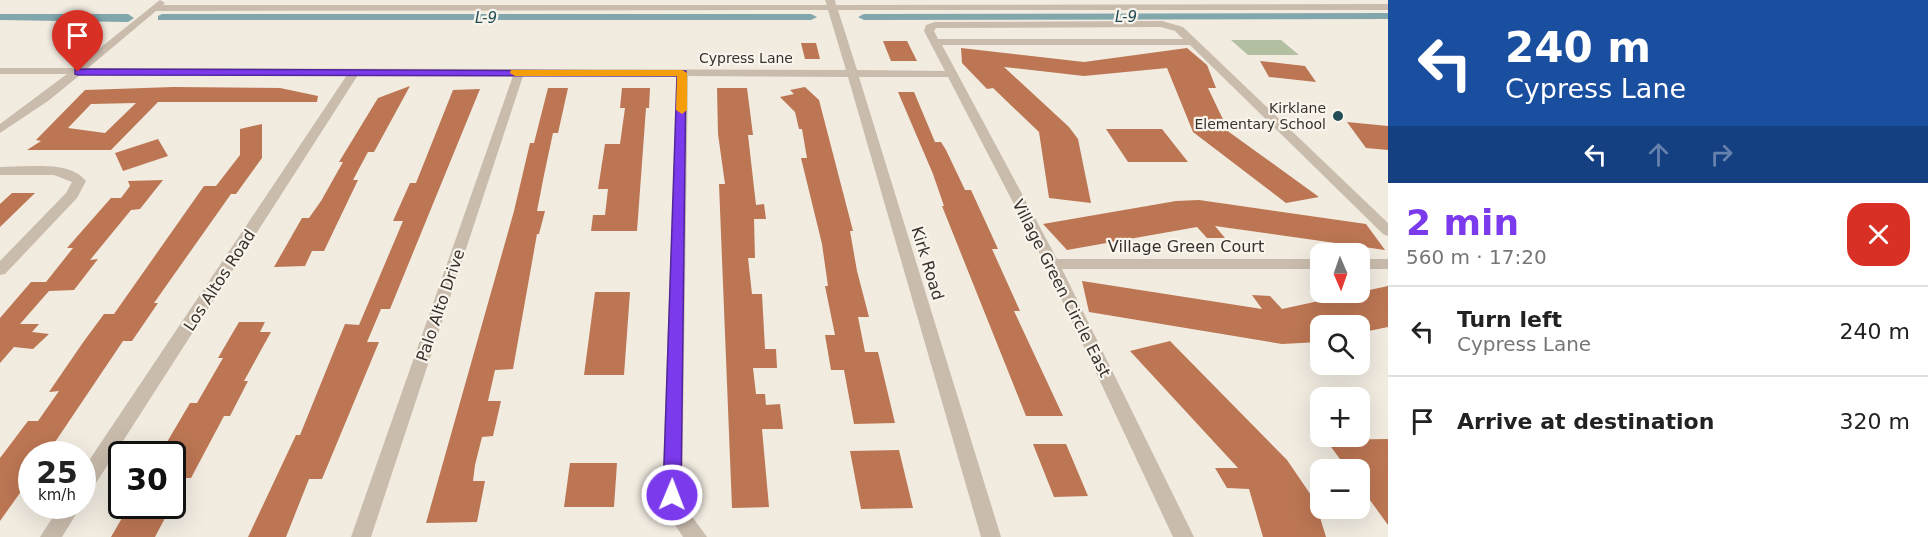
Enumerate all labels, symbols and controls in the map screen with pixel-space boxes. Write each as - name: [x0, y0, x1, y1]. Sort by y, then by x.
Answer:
- water label: L-9: [1115, 8, 1137, 26]
- water label: L-9: [475, 9, 497, 27]
- pin: [52, 10, 103, 72]
- icon: arrive: [61, 19, 94, 52]
- text: 240 m: [1505, 23, 1651, 72]
- icon: left: [1406, 24, 1484, 102]
- street label: Cypress Lane: [699, 50, 793, 66]
- text: Cypress Lane: [1505, 73, 1686, 104]
- place label: Kirklane Elementary School: [1194, 100, 1326, 132]
- marker: Kirklane Elementary School: [1331, 109, 1345, 123]
- icon: left: [1579, 138, 1612, 171]
- icon: ahead: [1642, 138, 1675, 171]
- icon: right: [1705, 138, 1738, 171]
- street label: Village Green Circle East: [1008, 196, 1115, 380]
- text: 2 min: [1406, 202, 1519, 243]
- button: close: [1847, 203, 1910, 266]
- street label: Kirk Road: [907, 224, 948, 302]
- street label: Los Altos Road: [180, 226, 259, 334]
- street label: Village Green Court: [1108, 237, 1264, 256]
- north arrow: [1310, 243, 1370, 303]
- map controls: [1310, 243, 1370, 519]
- text: 560 m · 17:20: [1406, 245, 1547, 269]
- street label: Palo Alto Drive: [412, 247, 469, 364]
- text: Turn left: [1457, 307, 1562, 332]
- button: search: [1310, 315, 1370, 375]
- icon: left: [1406, 315, 1439, 348]
- text: 240 m: [1840, 319, 1910, 344]
- text: Cypress Lane: [1457, 332, 1591, 356]
- button: +: [1310, 387, 1370, 447]
- icon: arrive: [1406, 405, 1439, 438]
- text: Arrive at destination: [1457, 409, 1714, 434]
- text: 320 m: [1840, 409, 1910, 434]
- speed limit sign: 30: [108, 441, 186, 519]
- text: 25: [36, 455, 78, 490]
- button: −: [1310, 459, 1370, 519]
- position arrow: [640, 463, 704, 527]
- text: km/h: [38, 486, 76, 504]

